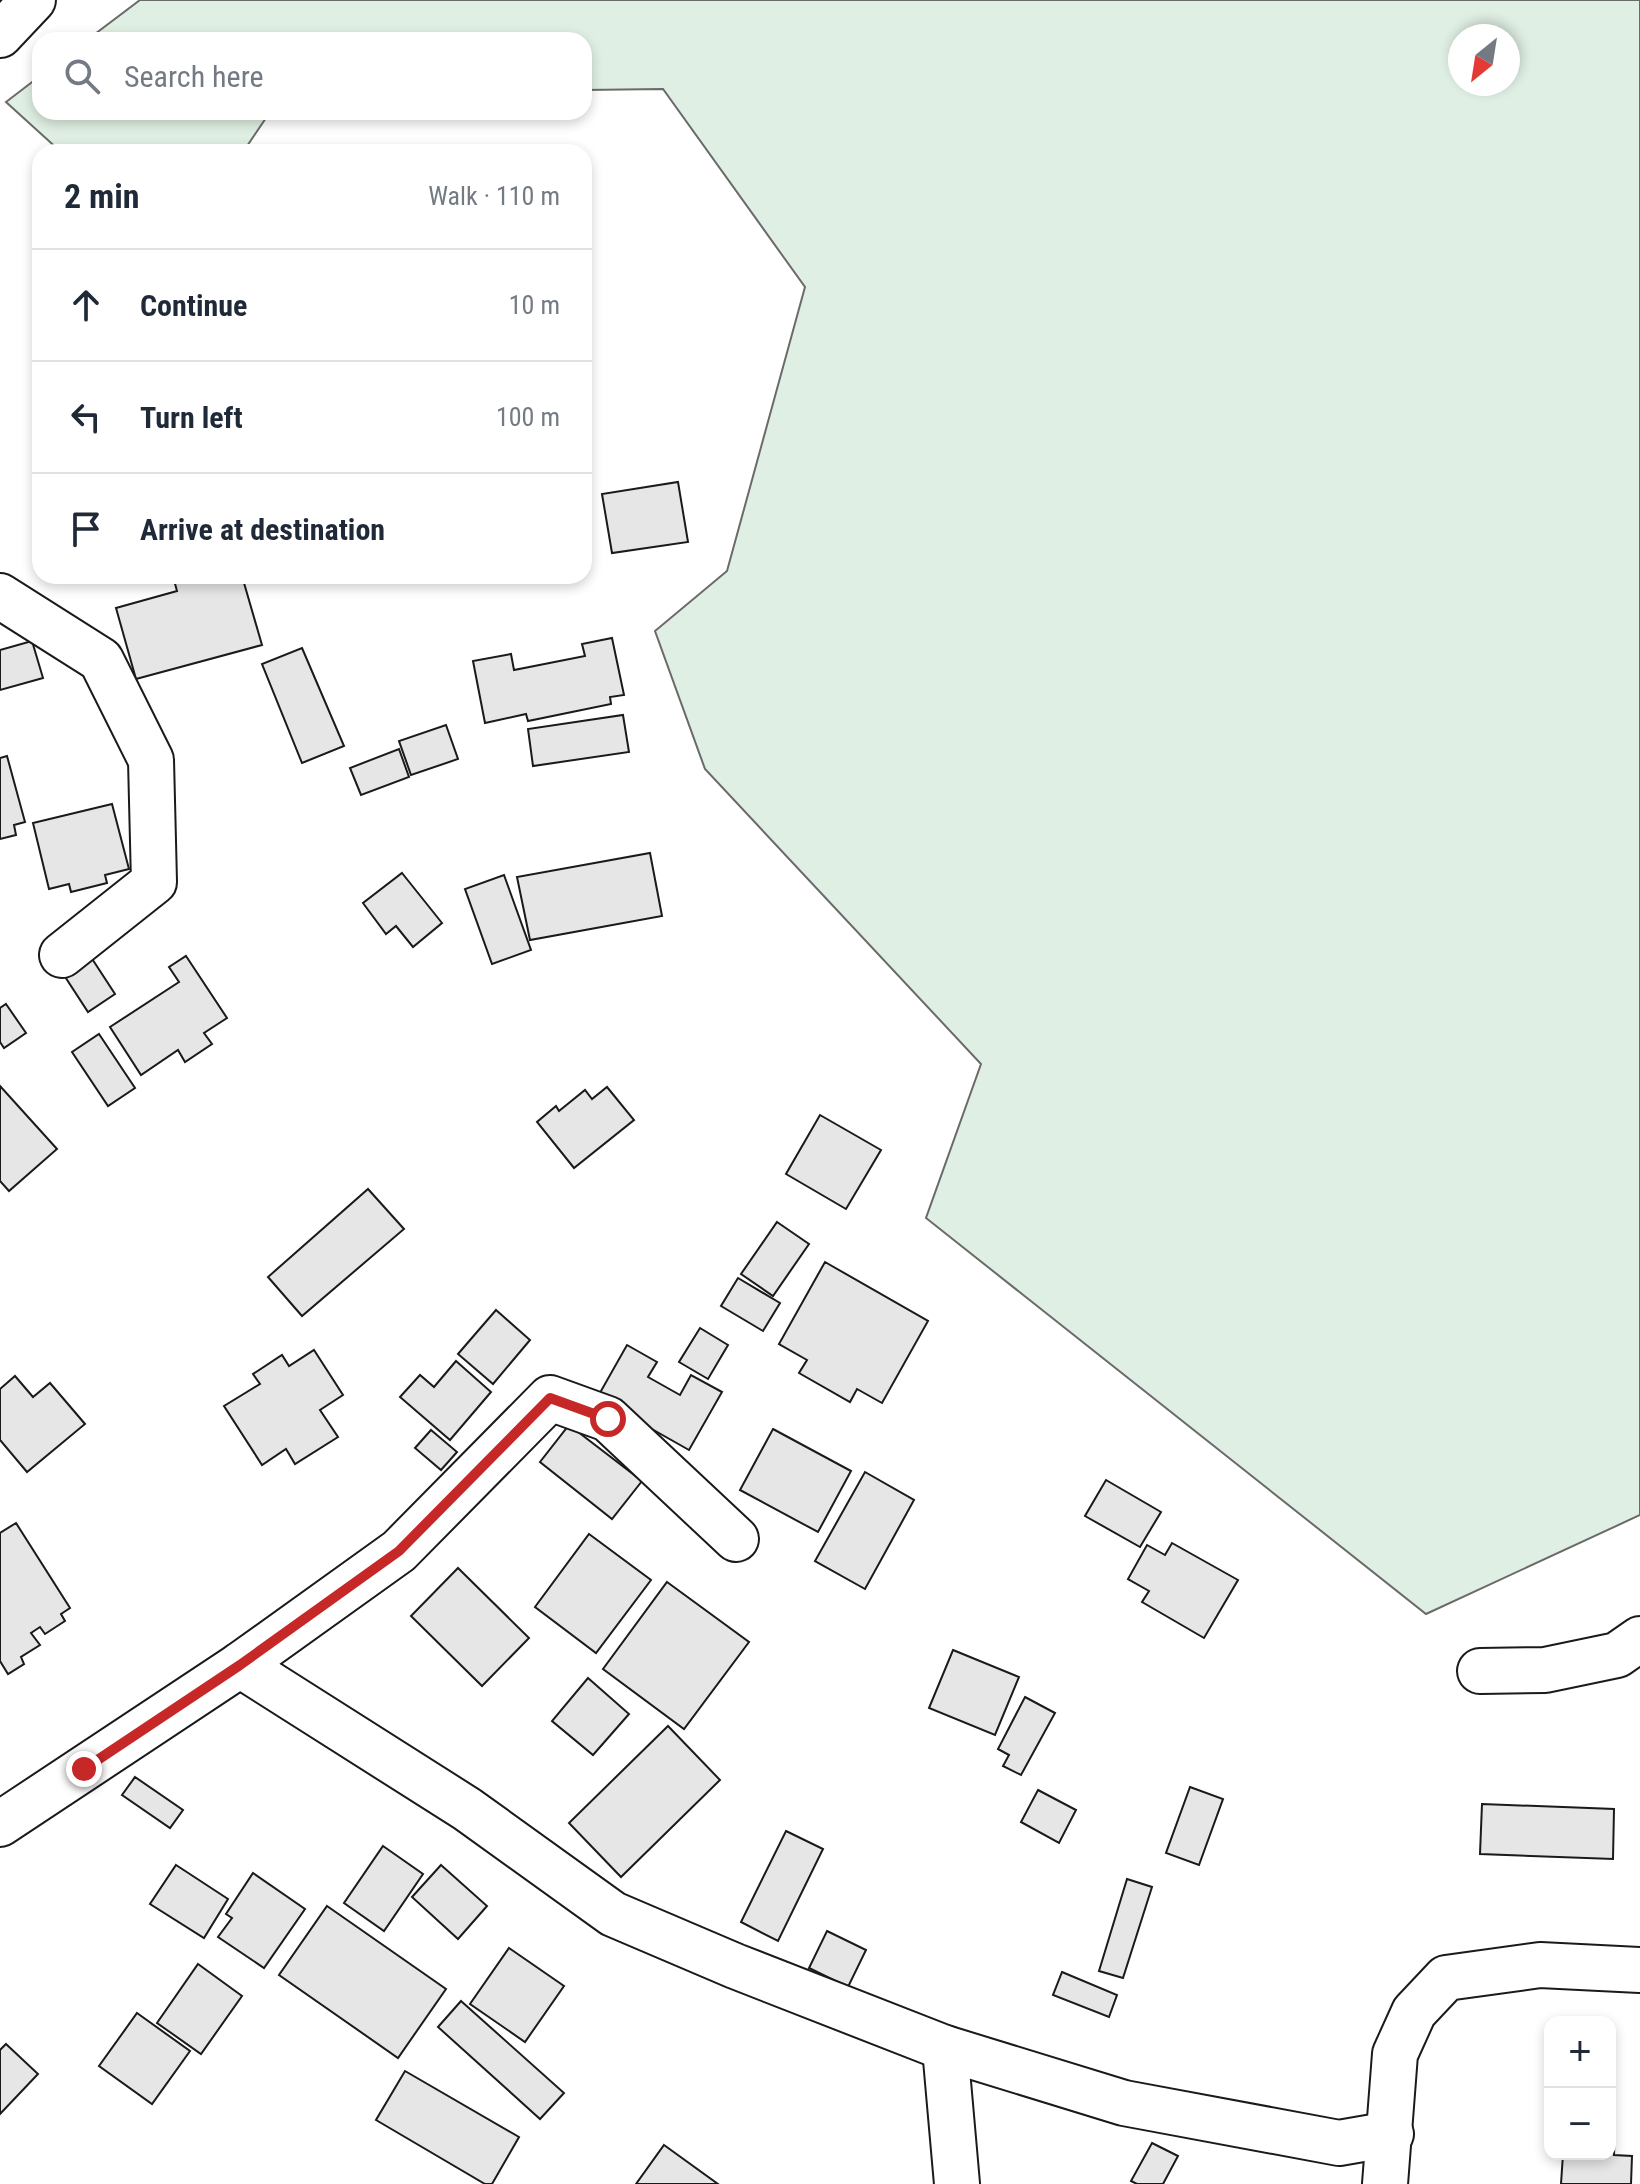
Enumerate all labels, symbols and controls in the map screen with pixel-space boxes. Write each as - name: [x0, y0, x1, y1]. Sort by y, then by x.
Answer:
- north arrow: [1448, 24, 1520, 96]
- search box: [32, 32, 592, 120]
- icon: search: [60, 54, 104, 98]
- text: Search here: [124, 59, 264, 94]
- text: 2 min: [64, 176, 140, 216]
- text: Walk · 110 m: [428, 181, 560, 211]
- icon: ahead: [64, 283, 108, 327]
- text: Continue: [140, 288, 247, 323]
- text: 10 m: [509, 290, 560, 320]
- icon: left: [64, 395, 108, 439]
- text: Turn left: [140, 400, 243, 435]
- text: 100 m: [496, 402, 560, 432]
- icon: arrive: [64, 507, 108, 551]
- text: Arrive at destination: [140, 512, 385, 547]
- route start: [590, 1401, 626, 1437]
- route end: [66, 1751, 102, 1787]
- map controls: [1544, 2016, 1616, 2160]
- button: +: [1544, 2016, 1616, 2088]
- button: −: [1544, 2088, 1616, 2160]

